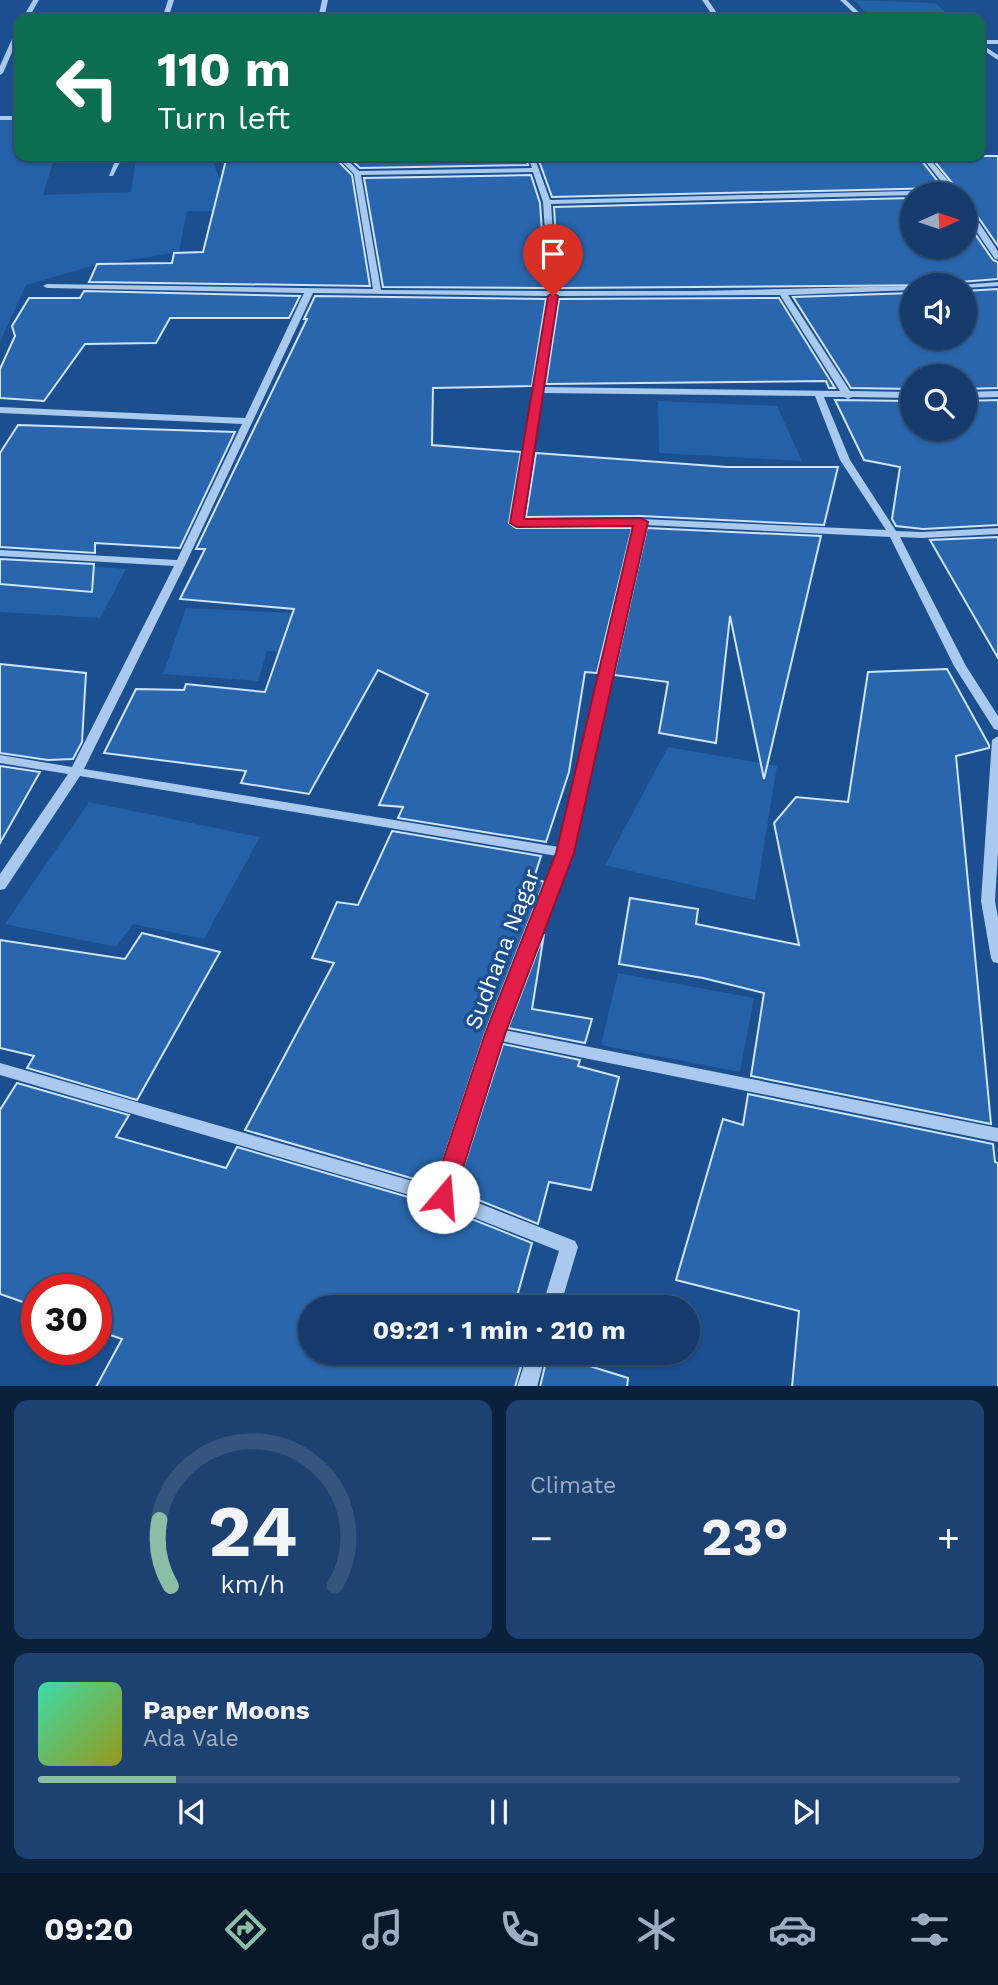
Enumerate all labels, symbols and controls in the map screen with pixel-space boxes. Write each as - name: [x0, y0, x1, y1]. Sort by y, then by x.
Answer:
- text: 110 m: [157, 40, 291, 98]
- icon: left: [42, 42, 133, 133]
- text: Turn left: [157, 99, 290, 137]
- north arrow: [900, 182, 976, 259]
- map controls: [900, 182, 977, 441]
- pin: [523, 224, 583, 296]
- icon: arrive: [534, 235, 572, 273]
- button: sound: [900, 273, 977, 350]
- button: search: [900, 364, 977, 441]
- street label: Sudhana Nagar: [459, 865, 545, 1033]
- position arrow: [406, 1160, 480, 1234]
- speed limit sign: 30: [21, 1274, 112, 1365]
- text: 09:21 · 1 min · 210 m: [372, 1315, 626, 1345]
- text: Climate: [530, 1472, 616, 1499]
- text: 24: [208, 1488, 298, 1574]
- text: 23°: [701, 1507, 789, 1568]
- text: −: [530, 1516, 553, 1560]
- text: +: [937, 1516, 960, 1560]
- text: km/h: [221, 1569, 285, 1598]
- text: Paper Moons: [143, 1695, 310, 1725]
- text: Ada Vale: [143, 1725, 239, 1752]
- icon: previous: [173, 1793, 211, 1831]
- icon: pause: [480, 1793, 518, 1831]
- icon: next: [787, 1793, 825, 1831]
- icon: directions: [221, 1905, 270, 1954]
- icon: music: [358, 1905, 407, 1954]
- icon: phone: [495, 1905, 544, 1954]
- icon: climate: [632, 1905, 681, 1954]
- icon: car: [768, 1905, 817, 1954]
- icon: filters: [905, 1905, 954, 1954]
- text: 09:20: [44, 1910, 134, 1948]

